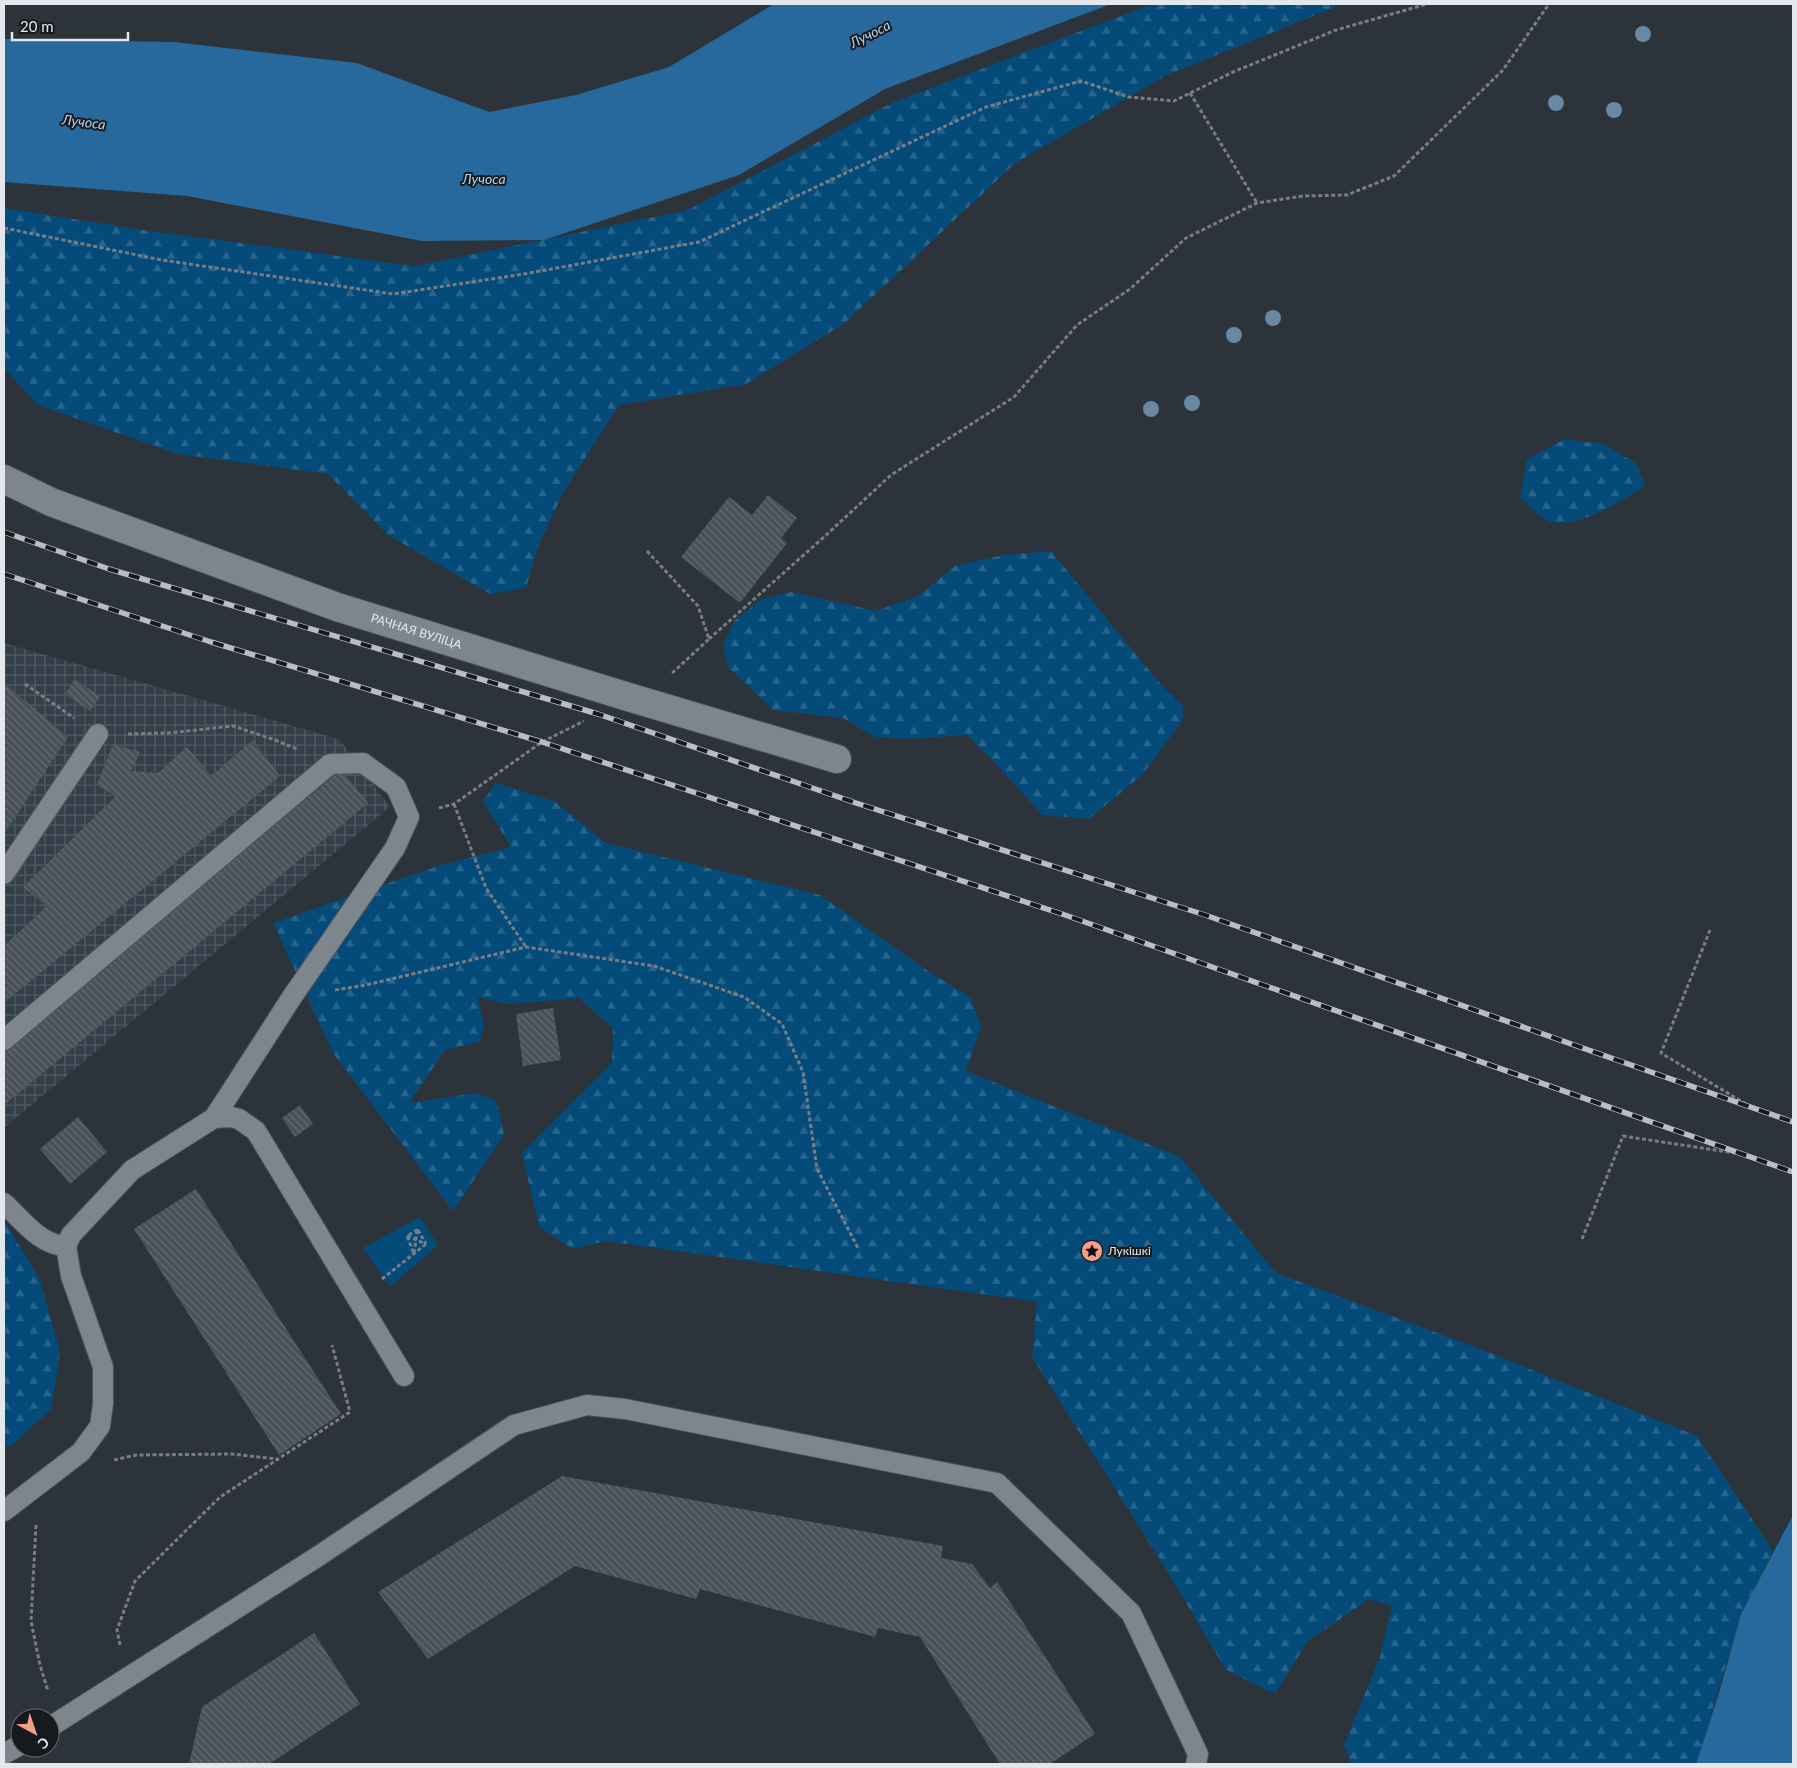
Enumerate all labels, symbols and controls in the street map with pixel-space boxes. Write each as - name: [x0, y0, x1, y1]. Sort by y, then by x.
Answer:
- scale bar: [12, 10, 129, 42]
- water label: Лучоса: [846, 16, 893, 51]
- text: 20 m: [20, 17, 54, 35]
- water label: Лучоса: [60, 110, 107, 133]
- water label: Лучоса: [461, 170, 506, 187]
- street label: РАЧНАЯ ВУЛІЦА: [369, 610, 465, 652]
- place icon: Лукішкі: [1080, 1239, 1104, 1263]
- place label: Лукішкі: [1107, 1243, 1151, 1258]
- north arrow: [10, 1708, 60, 1758]
- text: С: [34, 1734, 53, 1753]

